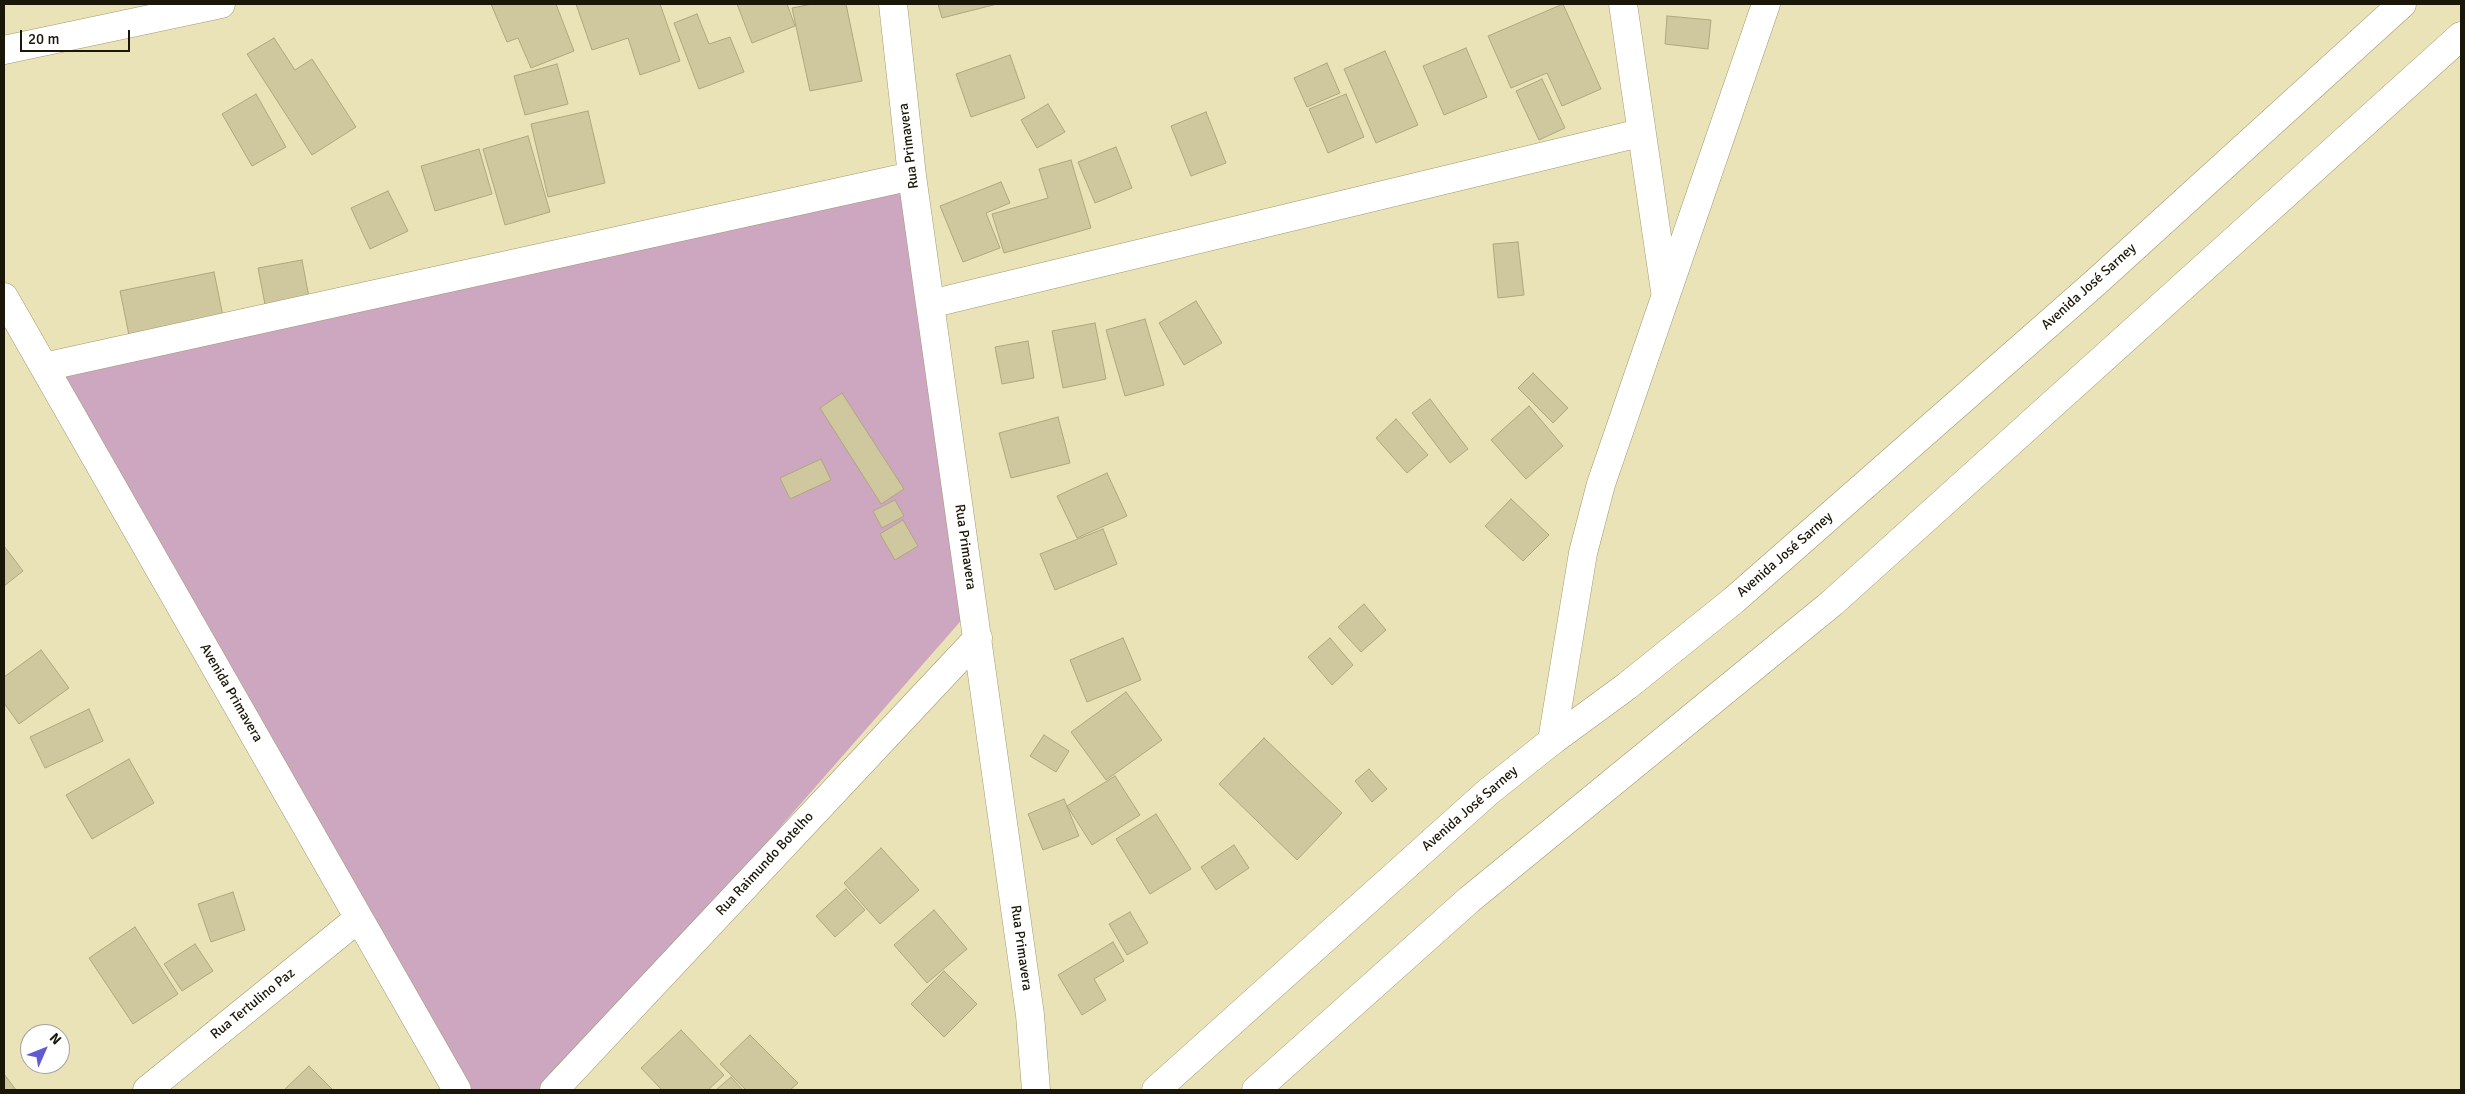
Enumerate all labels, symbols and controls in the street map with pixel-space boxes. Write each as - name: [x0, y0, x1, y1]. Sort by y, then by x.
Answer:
- scale bar: [22, 20, 132, 52]
- text: 20 m: [28, 30, 59, 48]
- street label: Rua Primavera: [895, 102, 923, 190]
- street label: Avenida José Sarney: [2038, 240, 2140, 334]
- street label: Rua Primavera: [951, 503, 979, 591]
- street label: Avenida José Sarney: [1734, 509, 1836, 601]
- street label: Avenida Primavera: [196, 641, 266, 745]
- street label: Avenida José Sarney: [1419, 763, 1521, 855]
- street label: Rua Raimundo Botelho: [713, 809, 817, 919]
- street label: Rua Primavera: [1007, 904, 1035, 992]
- street label: Rua Tertulino Paz: [208, 965, 298, 1043]
- north arrow: [20, 1024, 70, 1074]
- text: N: [46, 1030, 65, 1048]

